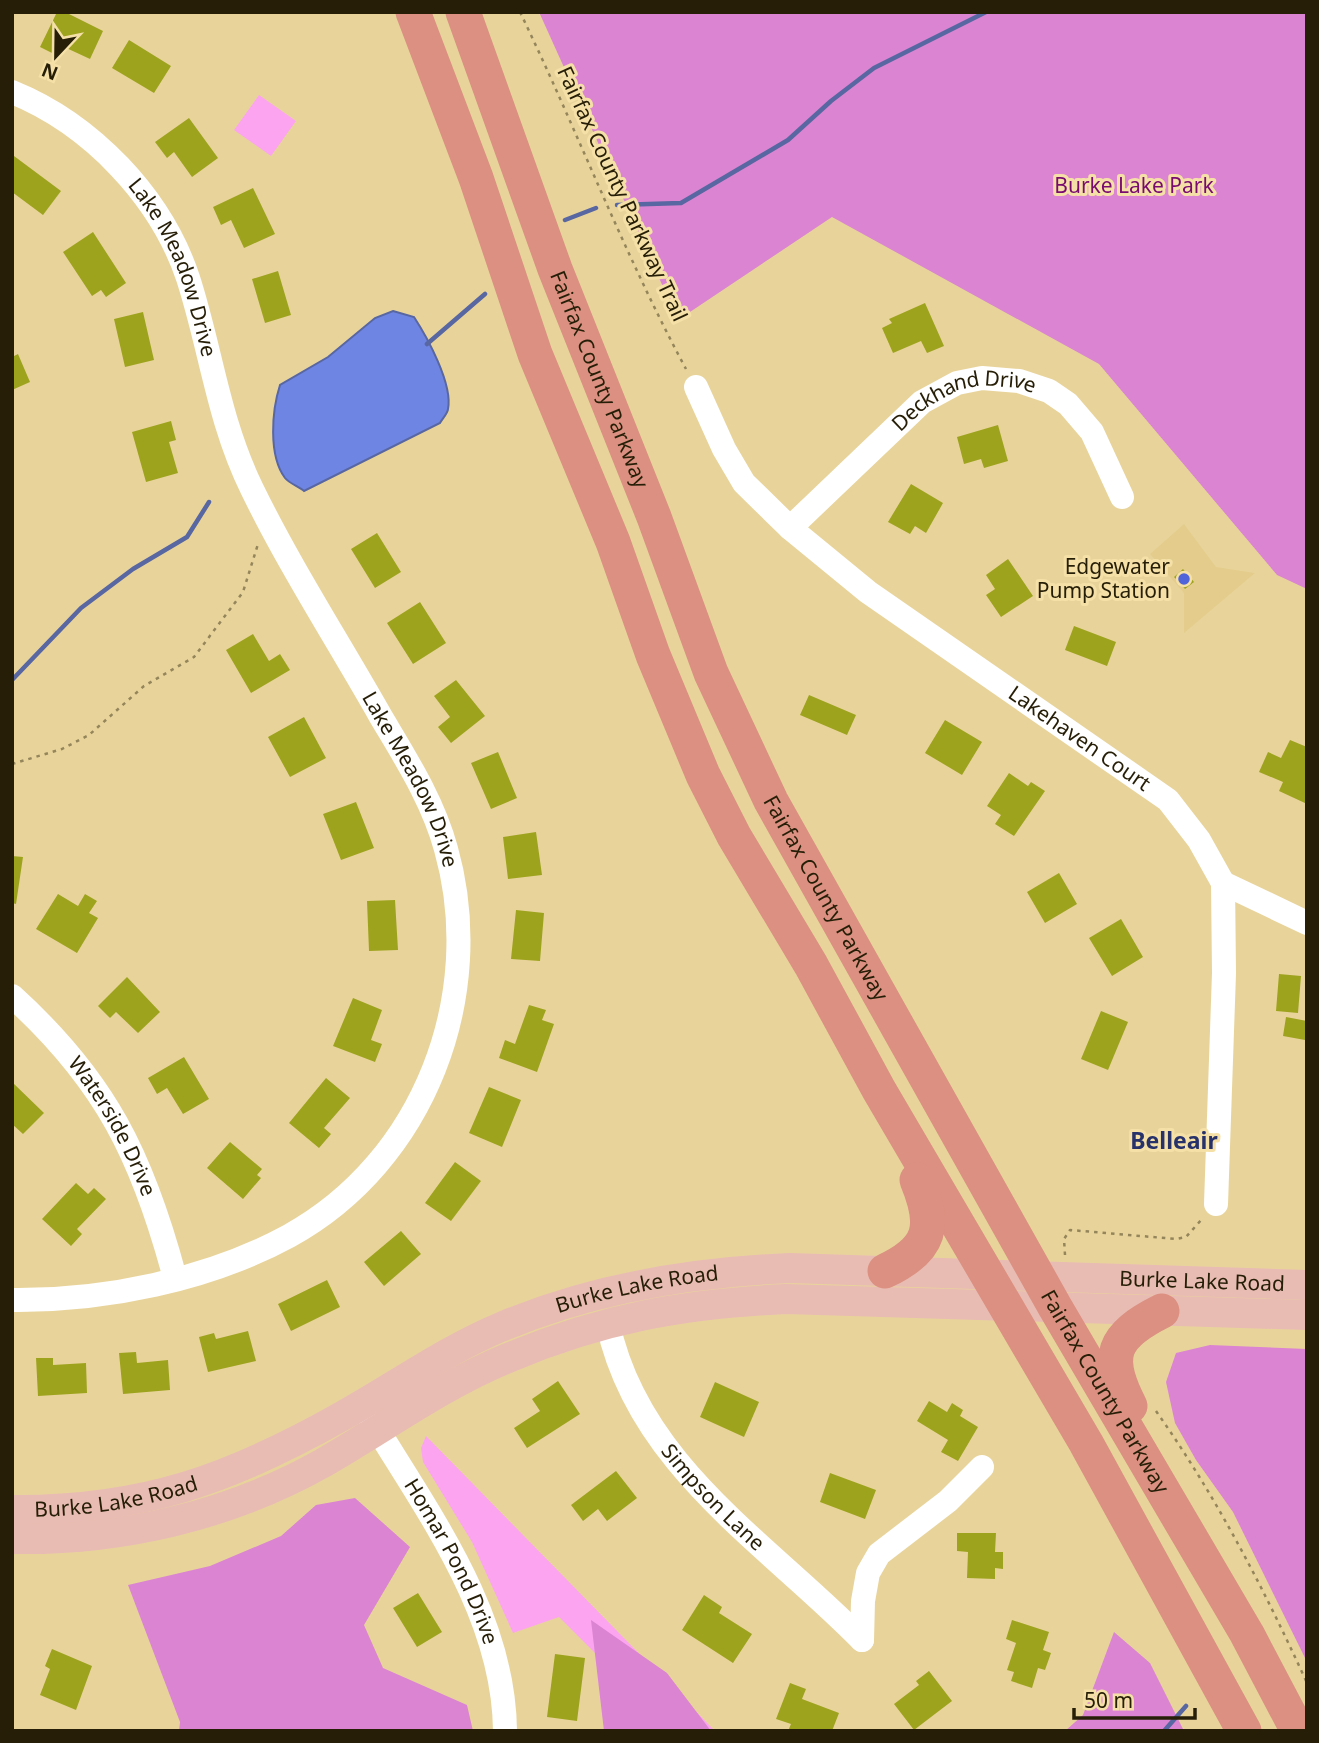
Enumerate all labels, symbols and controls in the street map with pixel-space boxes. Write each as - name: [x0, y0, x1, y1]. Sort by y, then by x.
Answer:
- north arrow: [21, 21, 91, 91]
- text: N: [38, 57, 62, 87]
- street label: Fairfax County Parkway Trail: [551, 62, 694, 326]
- park label: Burke Lake Park: [1054, 171, 1215, 199]
- street label: Lake Meadow Drive: [123, 172, 224, 359]
- street label: Fairfax County Parkway: [544, 266, 656, 492]
- street label: Deckhand Drive: [885, 363, 1040, 437]
- place label: Edgewater Pump Station: [1037, 552, 1170, 604]
- marker: Edgewater Pump Station: [1176, 571, 1192, 587]
- street label: Lakehaven Court: [1003, 679, 1157, 797]
- street label: Lake Meadow Drive: [356, 686, 465, 870]
- street label: Fairfax County Parkway: [758, 790, 895, 1006]
- street label: Waterside Drive: [63, 1050, 163, 1200]
- district label: Belleair: [1130, 1124, 1218, 1156]
- street label: Burke Lake Road: [552, 1258, 720, 1319]
- street label: Burke Lake Road: [1119, 1264, 1285, 1297]
- street label: Fairfax County Parkway: [1035, 1284, 1176, 1498]
- street label: Simpson Lane: [656, 1438, 771, 1556]
- street label: Burke Lake Road: [34, 1469, 201, 1523]
- street label: Homar Pond Drive: [398, 1473, 505, 1648]
- scale bar: [1074, 1676, 1195, 1720]
- text: 50 m: [1084, 1686, 1133, 1714]

